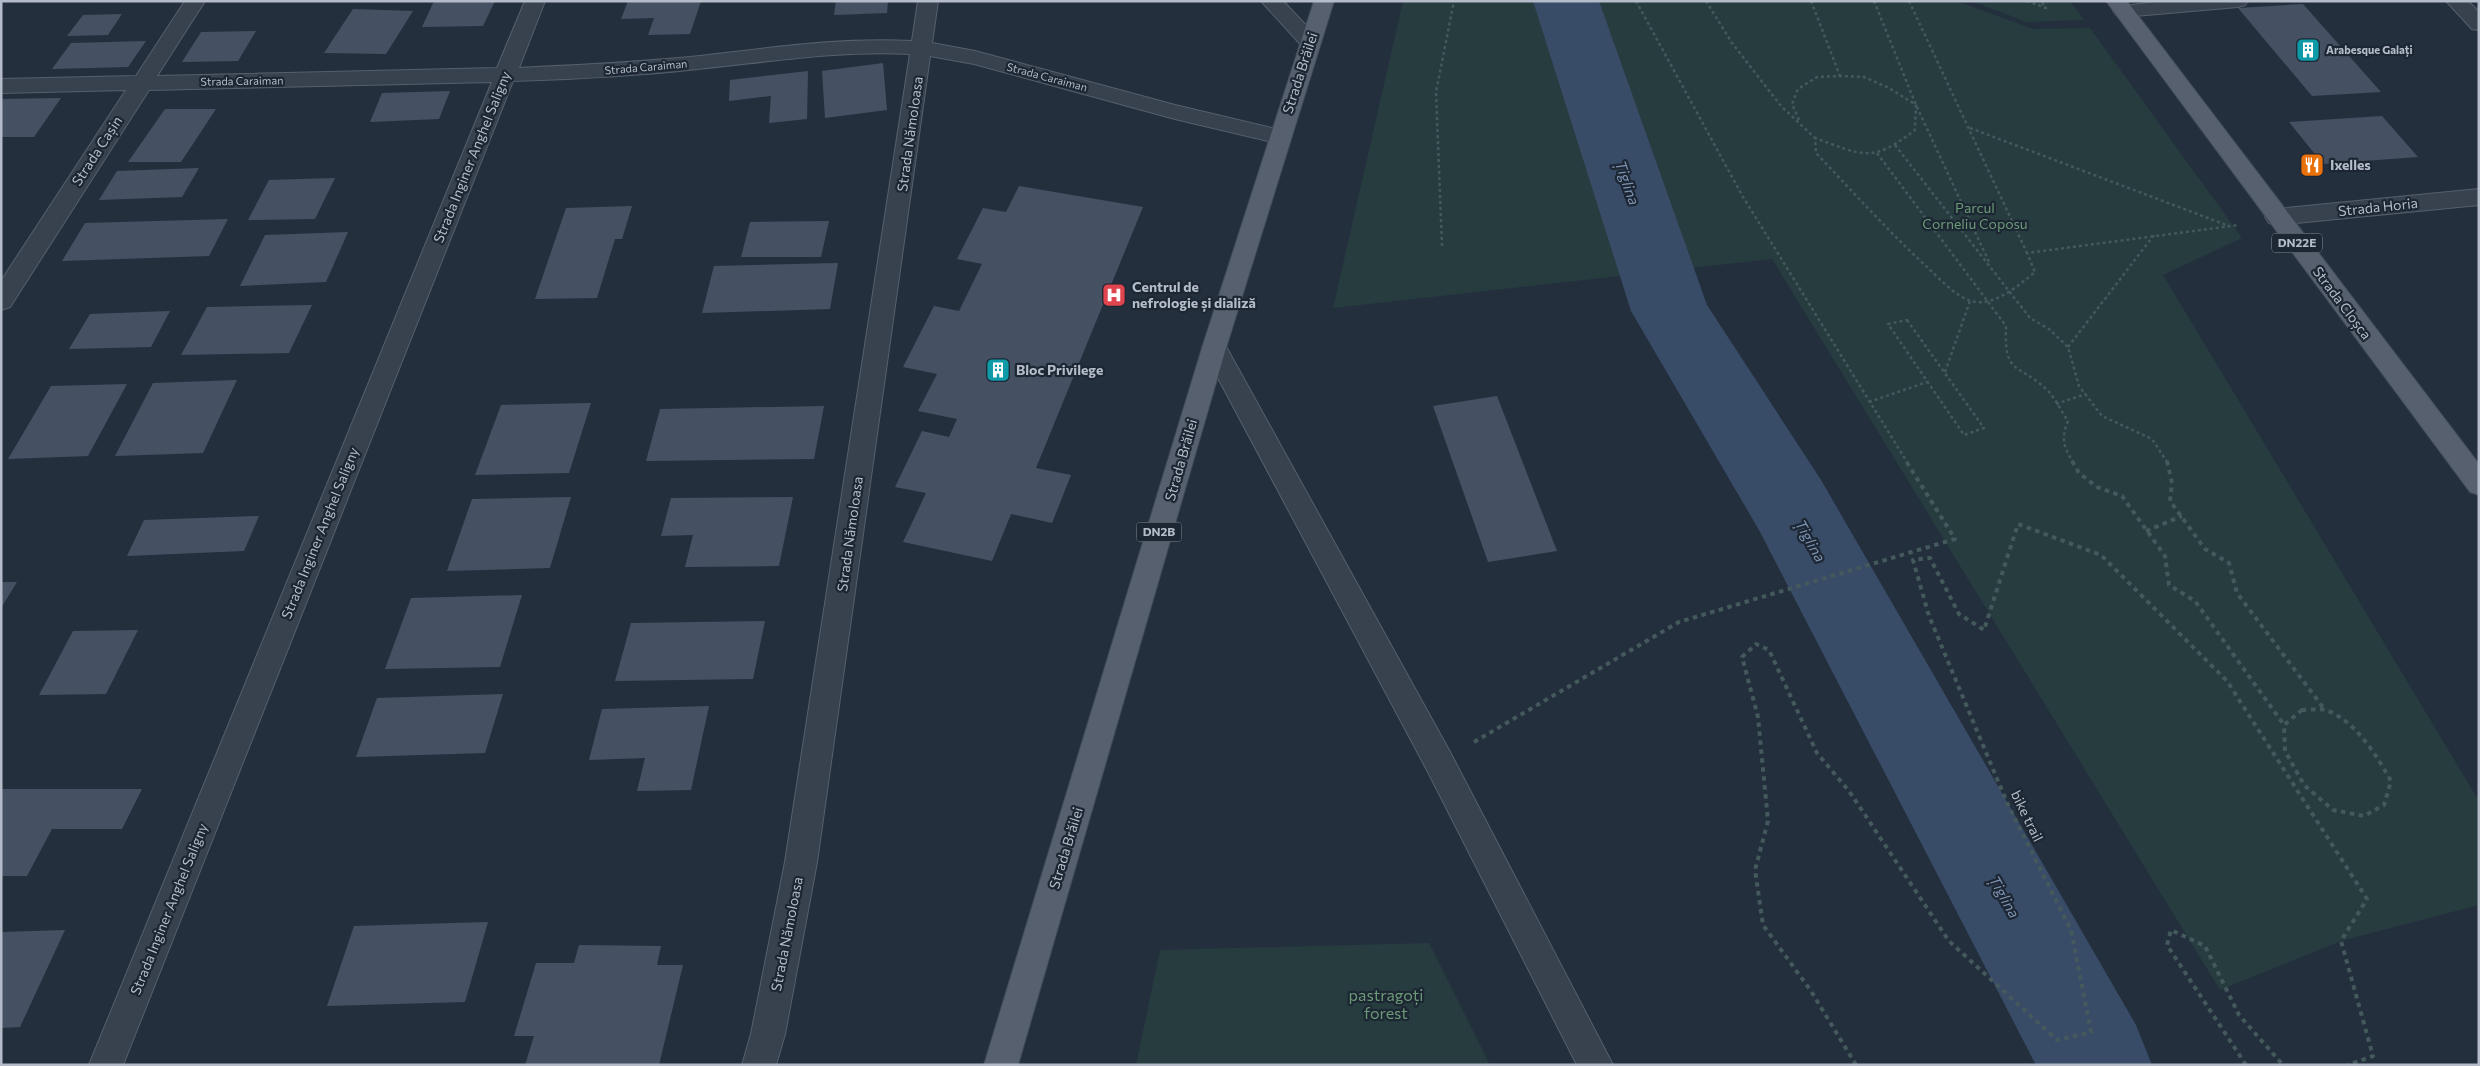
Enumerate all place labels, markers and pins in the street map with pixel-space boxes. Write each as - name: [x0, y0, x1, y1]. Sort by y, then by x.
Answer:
- building icon: Arabesque Galați: [2295, 37, 2321, 63]
- place label: Arabesque Galați: [2326, 43, 2413, 57]
- restaurant icon: Ixelles: [2299, 152, 2325, 178]
- place label: Ixelles: [2330, 156, 2371, 173]
- place label: Centrul de nefrologie și dializă: [1132, 278, 1256, 312]
- hospital icon: Centrul de nefrologie și dializă: [1101, 282, 1127, 308]
- building icon: Bloc Privilege: [985, 357, 1011, 383]
- place label: Bloc Privilege: [1016, 361, 1103, 378]

